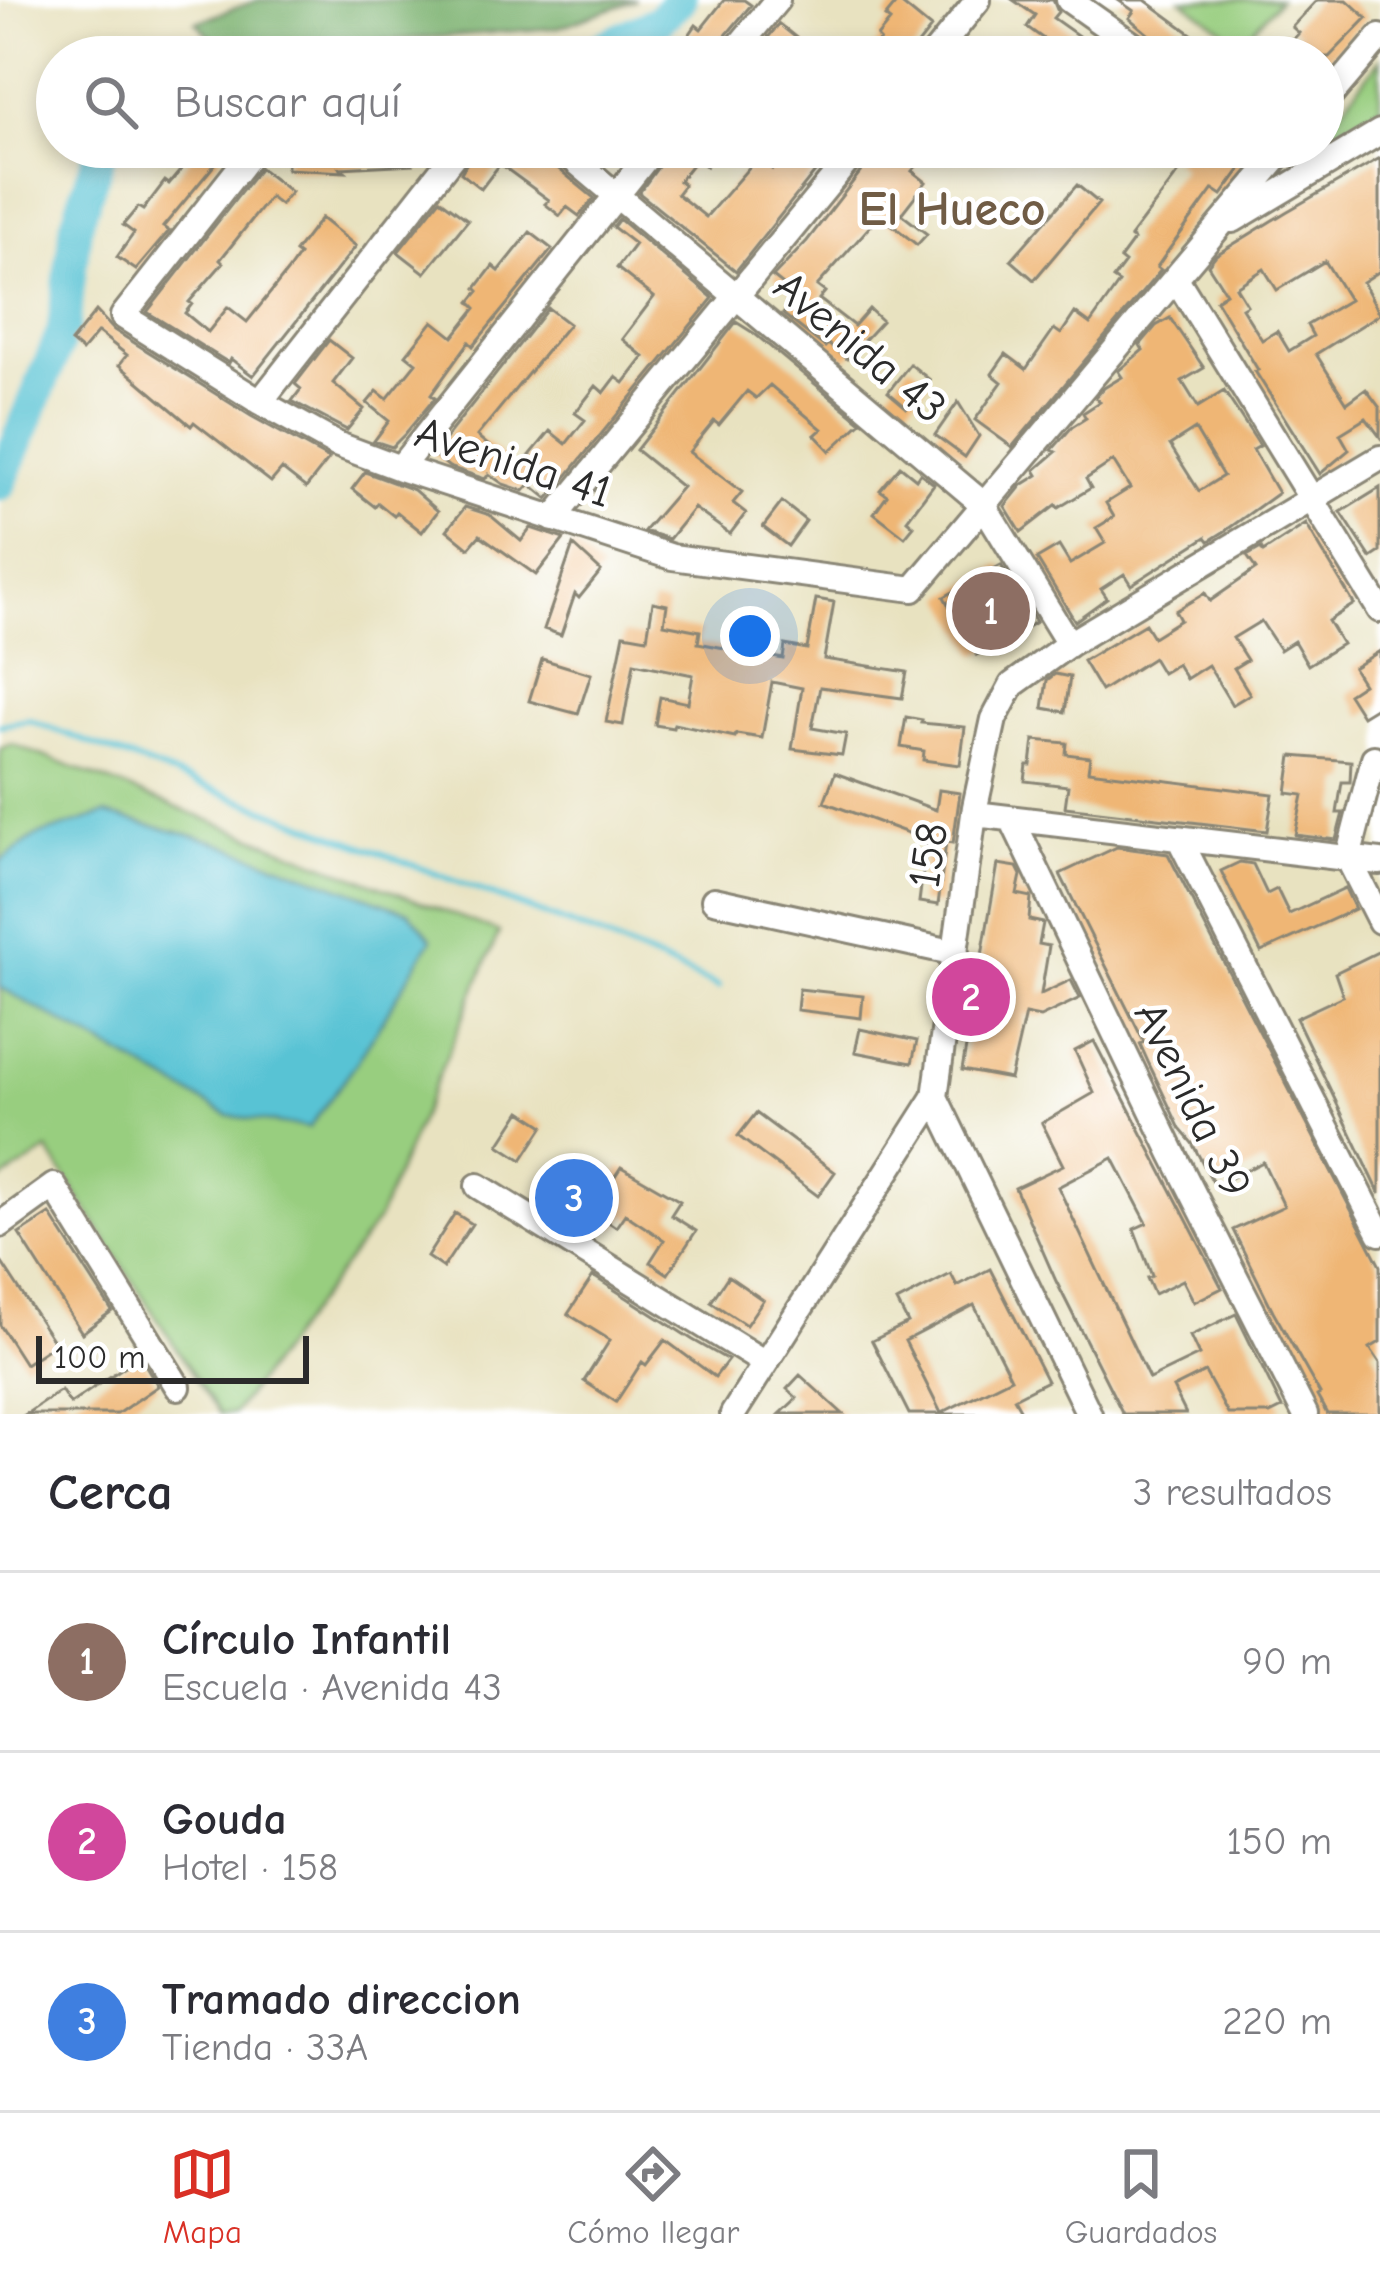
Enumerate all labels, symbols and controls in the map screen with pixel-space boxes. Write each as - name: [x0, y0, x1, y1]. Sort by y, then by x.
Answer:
- search box: [36, 36, 1344, 168]
- icon: search: [78, 69, 144, 135]
- text: Buscar aquí: [174, 76, 401, 128]
- district label: El Hueco: [859, 182, 1045, 237]
- street label: Avenida 43: [764, 260, 957, 434]
- street label: Avenida 41: [409, 406, 618, 518]
- pin: 1: [952, 566, 1030, 656]
- your location: [720, 606, 780, 666]
- street label: 158: [898, 819, 958, 891]
- pin: 2: [932, 952, 1010, 1042]
- street label: Avenida 39: [1124, 993, 1263, 1205]
- pin: 3: [535, 1153, 613, 1243]
- scale bar: [36, 1330, 309, 1383]
- text: 100 m: [54, 1338, 146, 1376]
- text: Cerca: [48, 1463, 173, 1522]
- text: 3 resultados: [1133, 1470, 1332, 1515]
- text: Círculo Infantil: [162, 1613, 451, 1665]
- text: 1: [79, 1639, 95, 1684]
- text: 90 m: [1242, 1639, 1332, 1684]
- text: Escuela · Avenida 43: [162, 1665, 502, 1710]
- text: Gouda: [162, 1793, 287, 1845]
- text: 2: [77, 1819, 97, 1864]
- text: 150 m: [1226, 1819, 1332, 1864]
- text: Hotel · 158: [162, 1845, 338, 1890]
- text: Tramado direccion: [162, 1973, 521, 2025]
- text: 3: [77, 1999, 97, 2044]
- text: 220 m: [1222, 1999, 1332, 2044]
- text: Tienda · 33A: [162, 2025, 368, 2070]
- tab: Mapa: [163, 2141, 242, 2251]
- tab: Cómo llegar: [567, 2141, 739, 2251]
- tab: Guardados: [1065, 2141, 1217, 2251]

